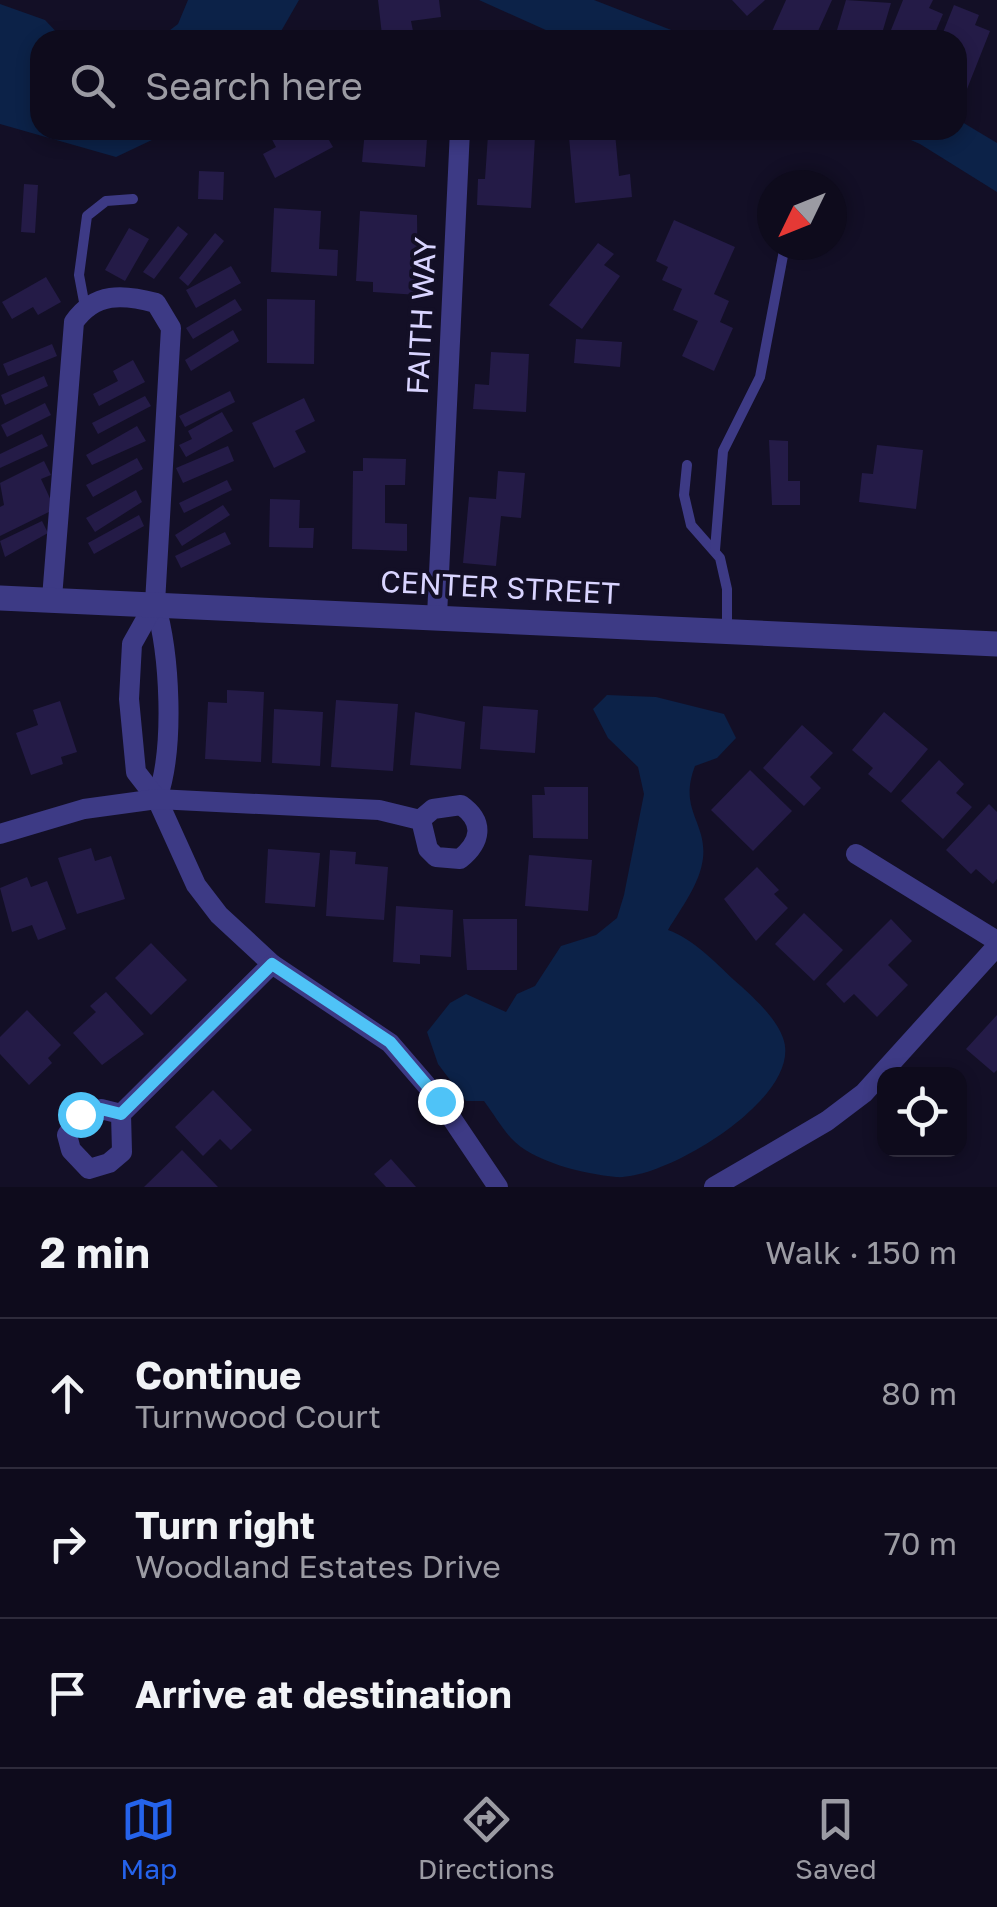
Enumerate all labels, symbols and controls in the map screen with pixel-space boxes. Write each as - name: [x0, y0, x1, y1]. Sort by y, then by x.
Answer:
- search box: [30, 30, 967, 140]
- icon: search: [65, 58, 120, 113]
- text: Search here: [145, 63, 363, 108]
- north arrow: [757, 170, 847, 260]
- street label: FAITH WAY: [399, 236, 443, 396]
- street label: CENTER STREET: [379, 563, 621, 611]
- map controls: [877, 1067, 967, 1157]
- button: locate: [877, 1067, 967, 1157]
- route end: [418, 1079, 464, 1125]
- route start: [58, 1092, 104, 1138]
- text: 2 min: [40, 1227, 150, 1277]
- text: Walk · 150 m: [765, 1233, 957, 1271]
- text: Continue: [135, 1352, 301, 1397]
- icon: ahead: [40, 1366, 95, 1421]
- text: 80 m: [881, 1374, 957, 1412]
- text: Turnwood Court: [135, 1397, 381, 1435]
- text: Turn right: [135, 1502, 315, 1547]
- icon: right: [40, 1516, 95, 1571]
- text: 70 m: [884, 1524, 957, 1562]
- text: Woodland Estates Drive: [135, 1547, 501, 1585]
- icon: arrive: [40, 1666, 95, 1721]
- text: Arrive at destination: [135, 1671, 512, 1716]
- tab: Map: [120, 1792, 177, 1885]
- tab: Directions: [418, 1792, 555, 1885]
- tab: Saved: [795, 1792, 877, 1885]

